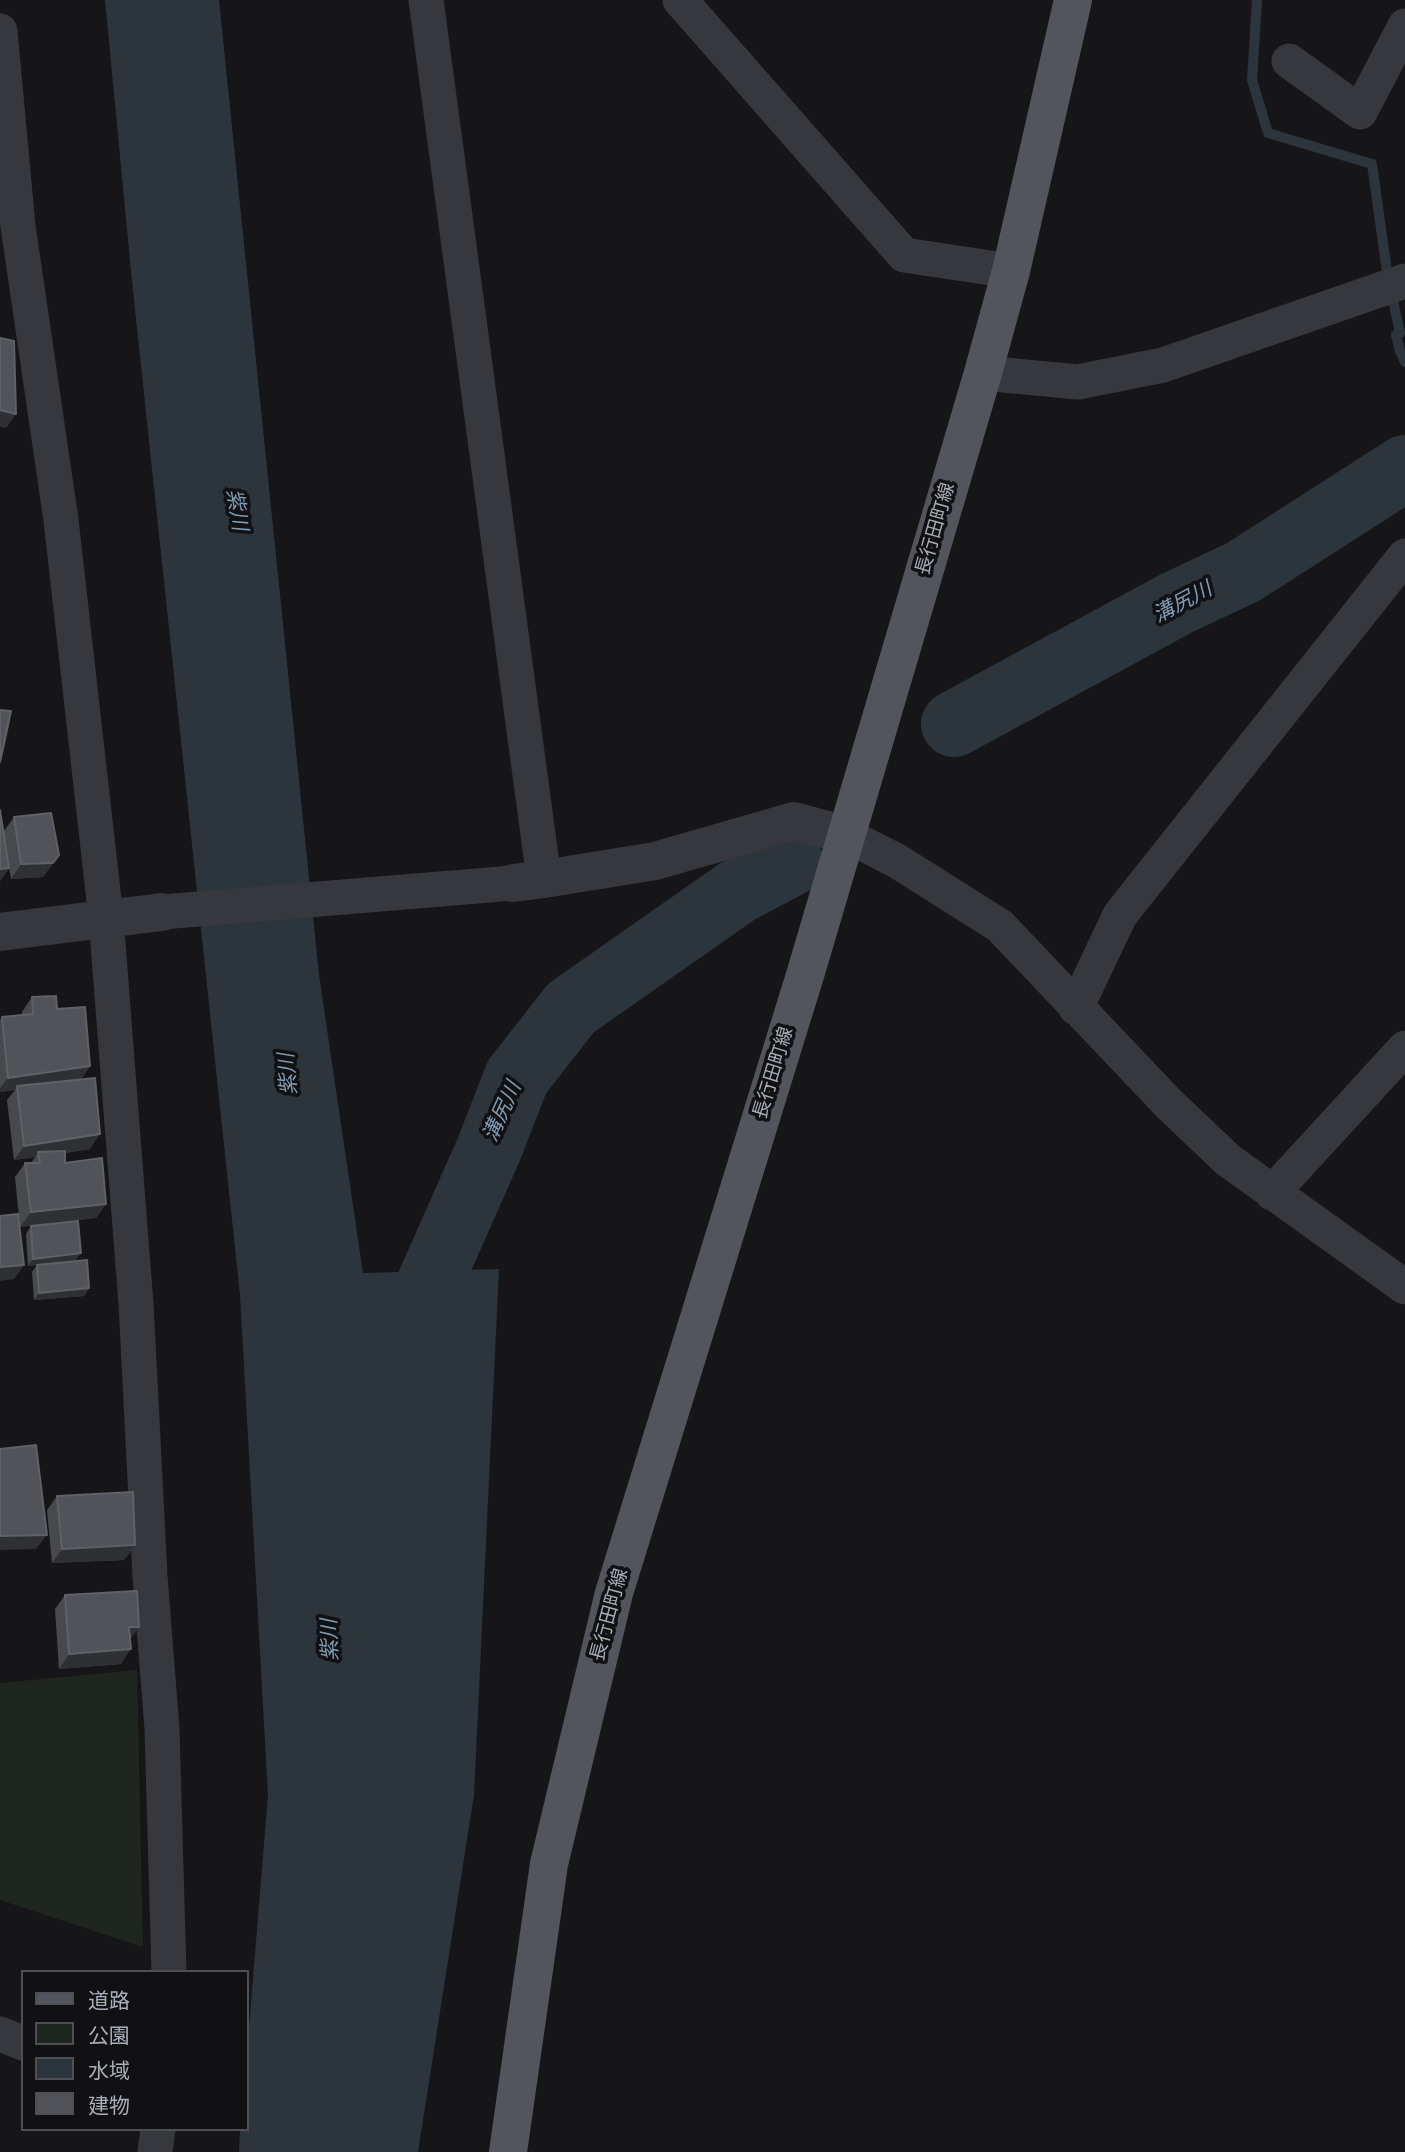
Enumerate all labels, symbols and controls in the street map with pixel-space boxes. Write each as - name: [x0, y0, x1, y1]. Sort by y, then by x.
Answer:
- street label: 長行田町線: [912, 480, 960, 578]
- water label: 紫川: [220, 487, 252, 533]
- water label: 溝尻川: [1149, 577, 1217, 629]
- street label: 長行田町線: [749, 1024, 799, 1122]
- water label: 紫川: [275, 1052, 303, 1096]
- water label: 溝尻川: [479, 1078, 527, 1146]
- street label: 長行田町線: [587, 1566, 633, 1664]
- water label: 紫川: [318, 1619, 344, 1661]
- legend: [21, 1970, 248, 2131]
- text: 道路: [88, 1988, 130, 2014]
- text: 公園: [88, 2023, 130, 2049]
- text: 水域: [88, 2058, 130, 2084]
- text: 建物: [88, 2093, 130, 2119]

